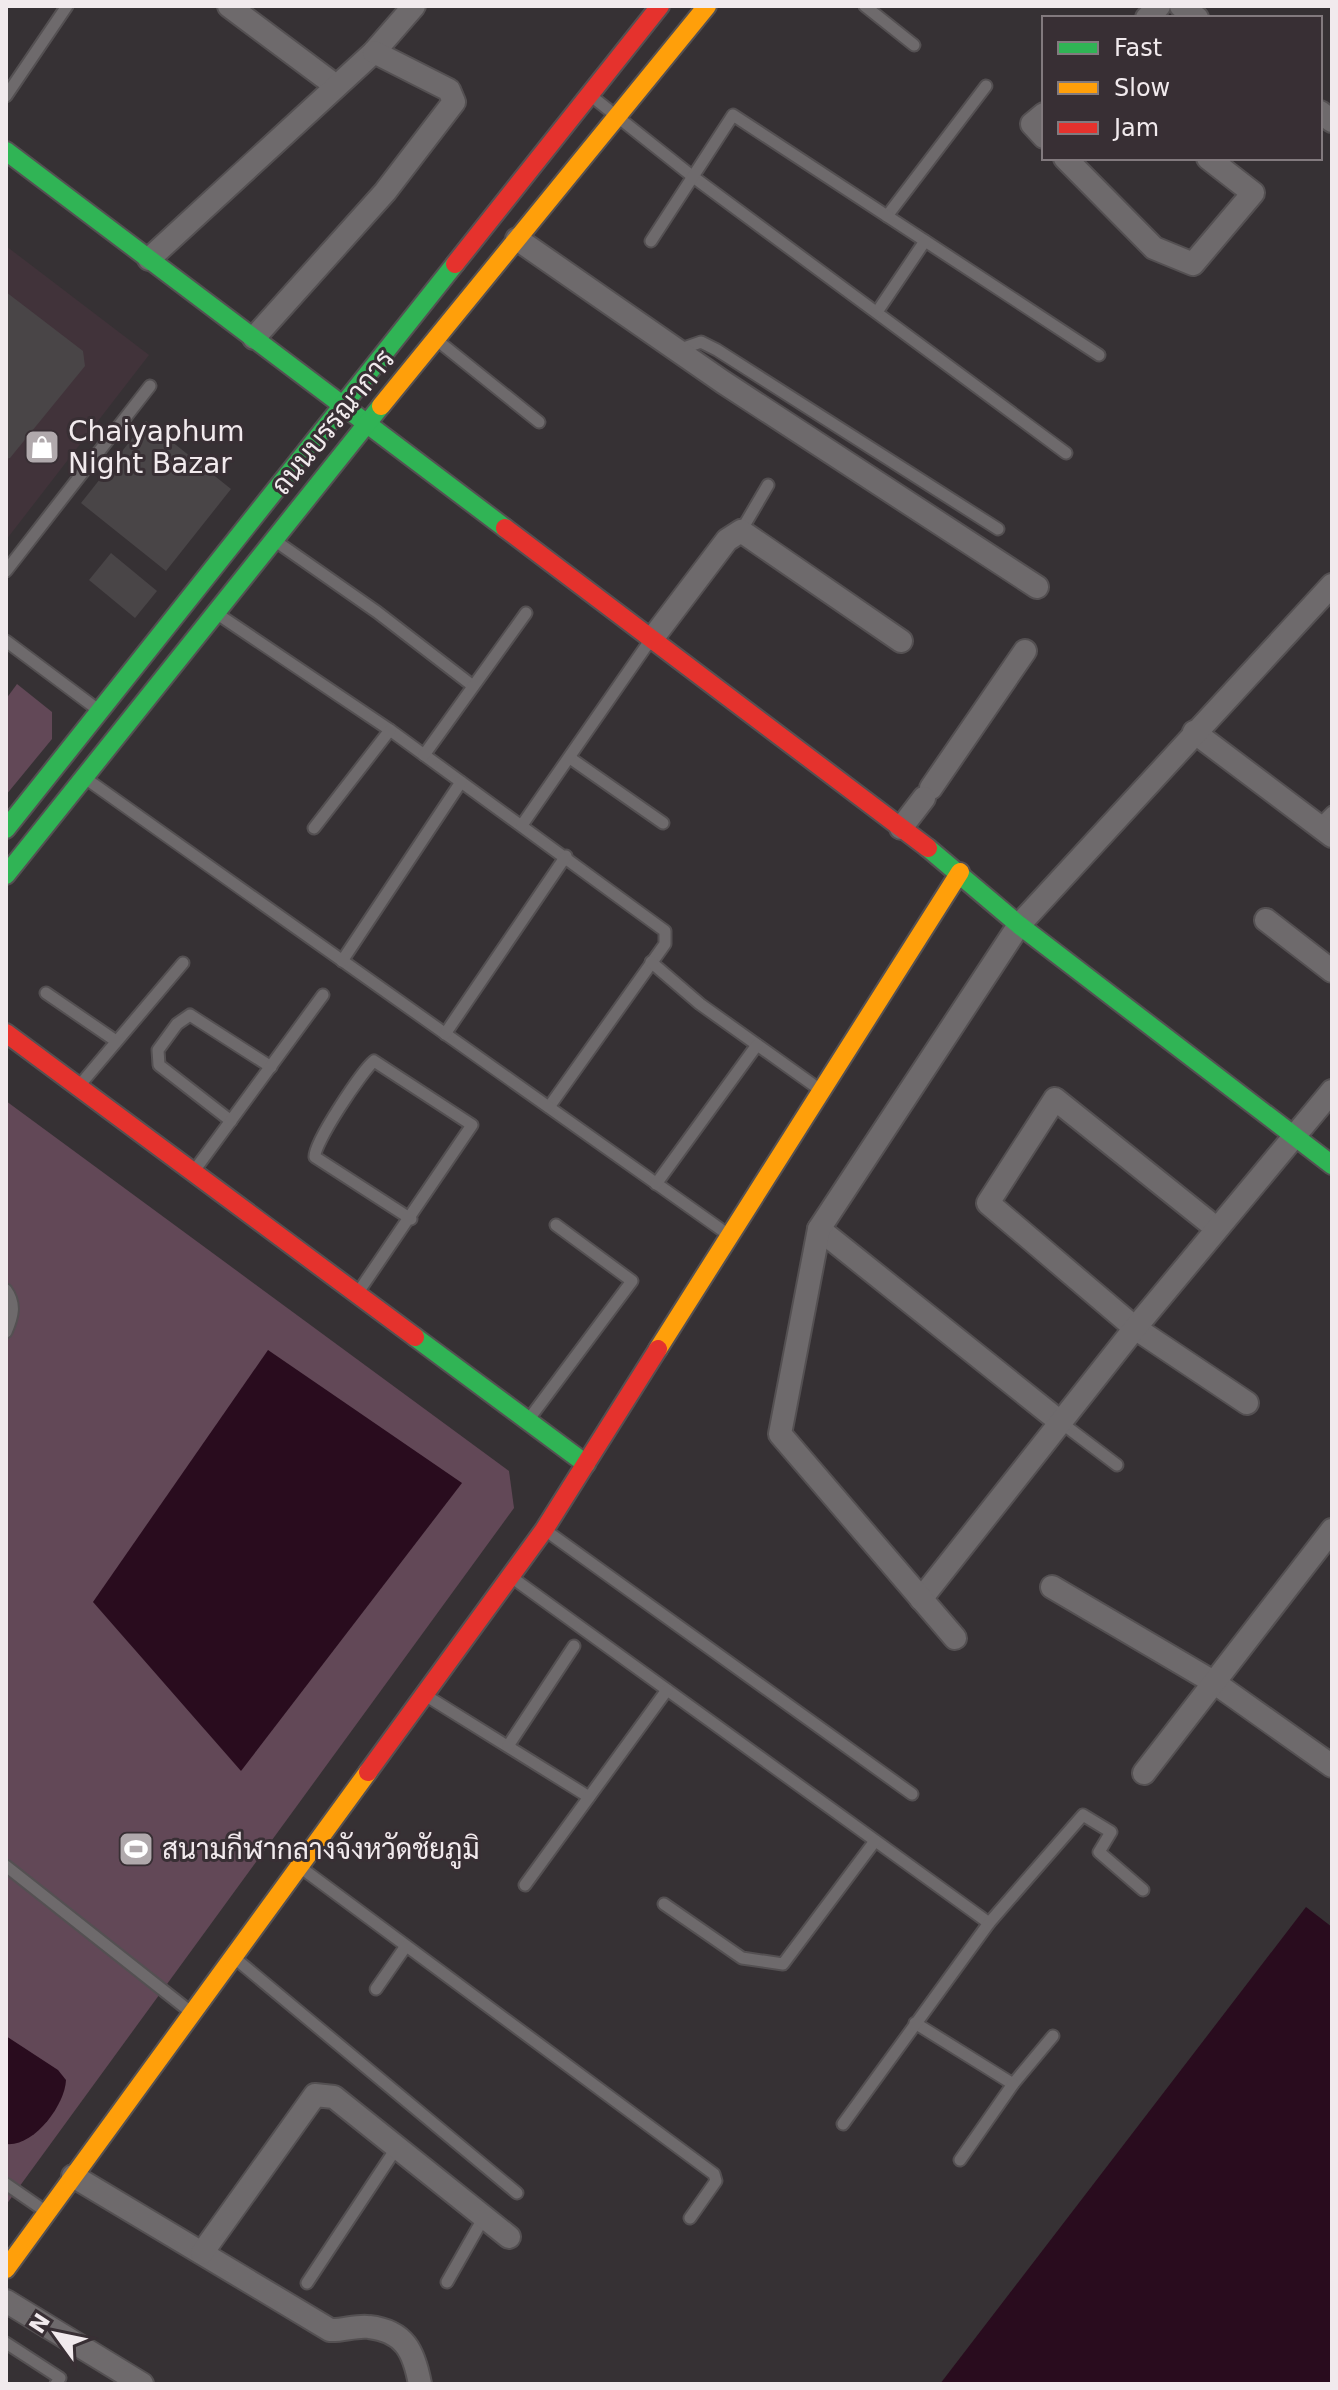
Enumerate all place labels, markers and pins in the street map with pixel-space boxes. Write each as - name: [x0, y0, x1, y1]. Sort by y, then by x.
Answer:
- place label: Chaiyaphum Night Bazar: [68, 415, 245, 480]
- shop icon: Chaiyaphum Night Bazar: [23, 428, 61, 466]
- sports icon: สนามกีฬากลางจังหวัดชัยภูมิ: [117, 1830, 155, 1868]
- place label: สนามกีฬากลางจังหวัดชัยภูมิ: [162, 1831, 480, 1869]

